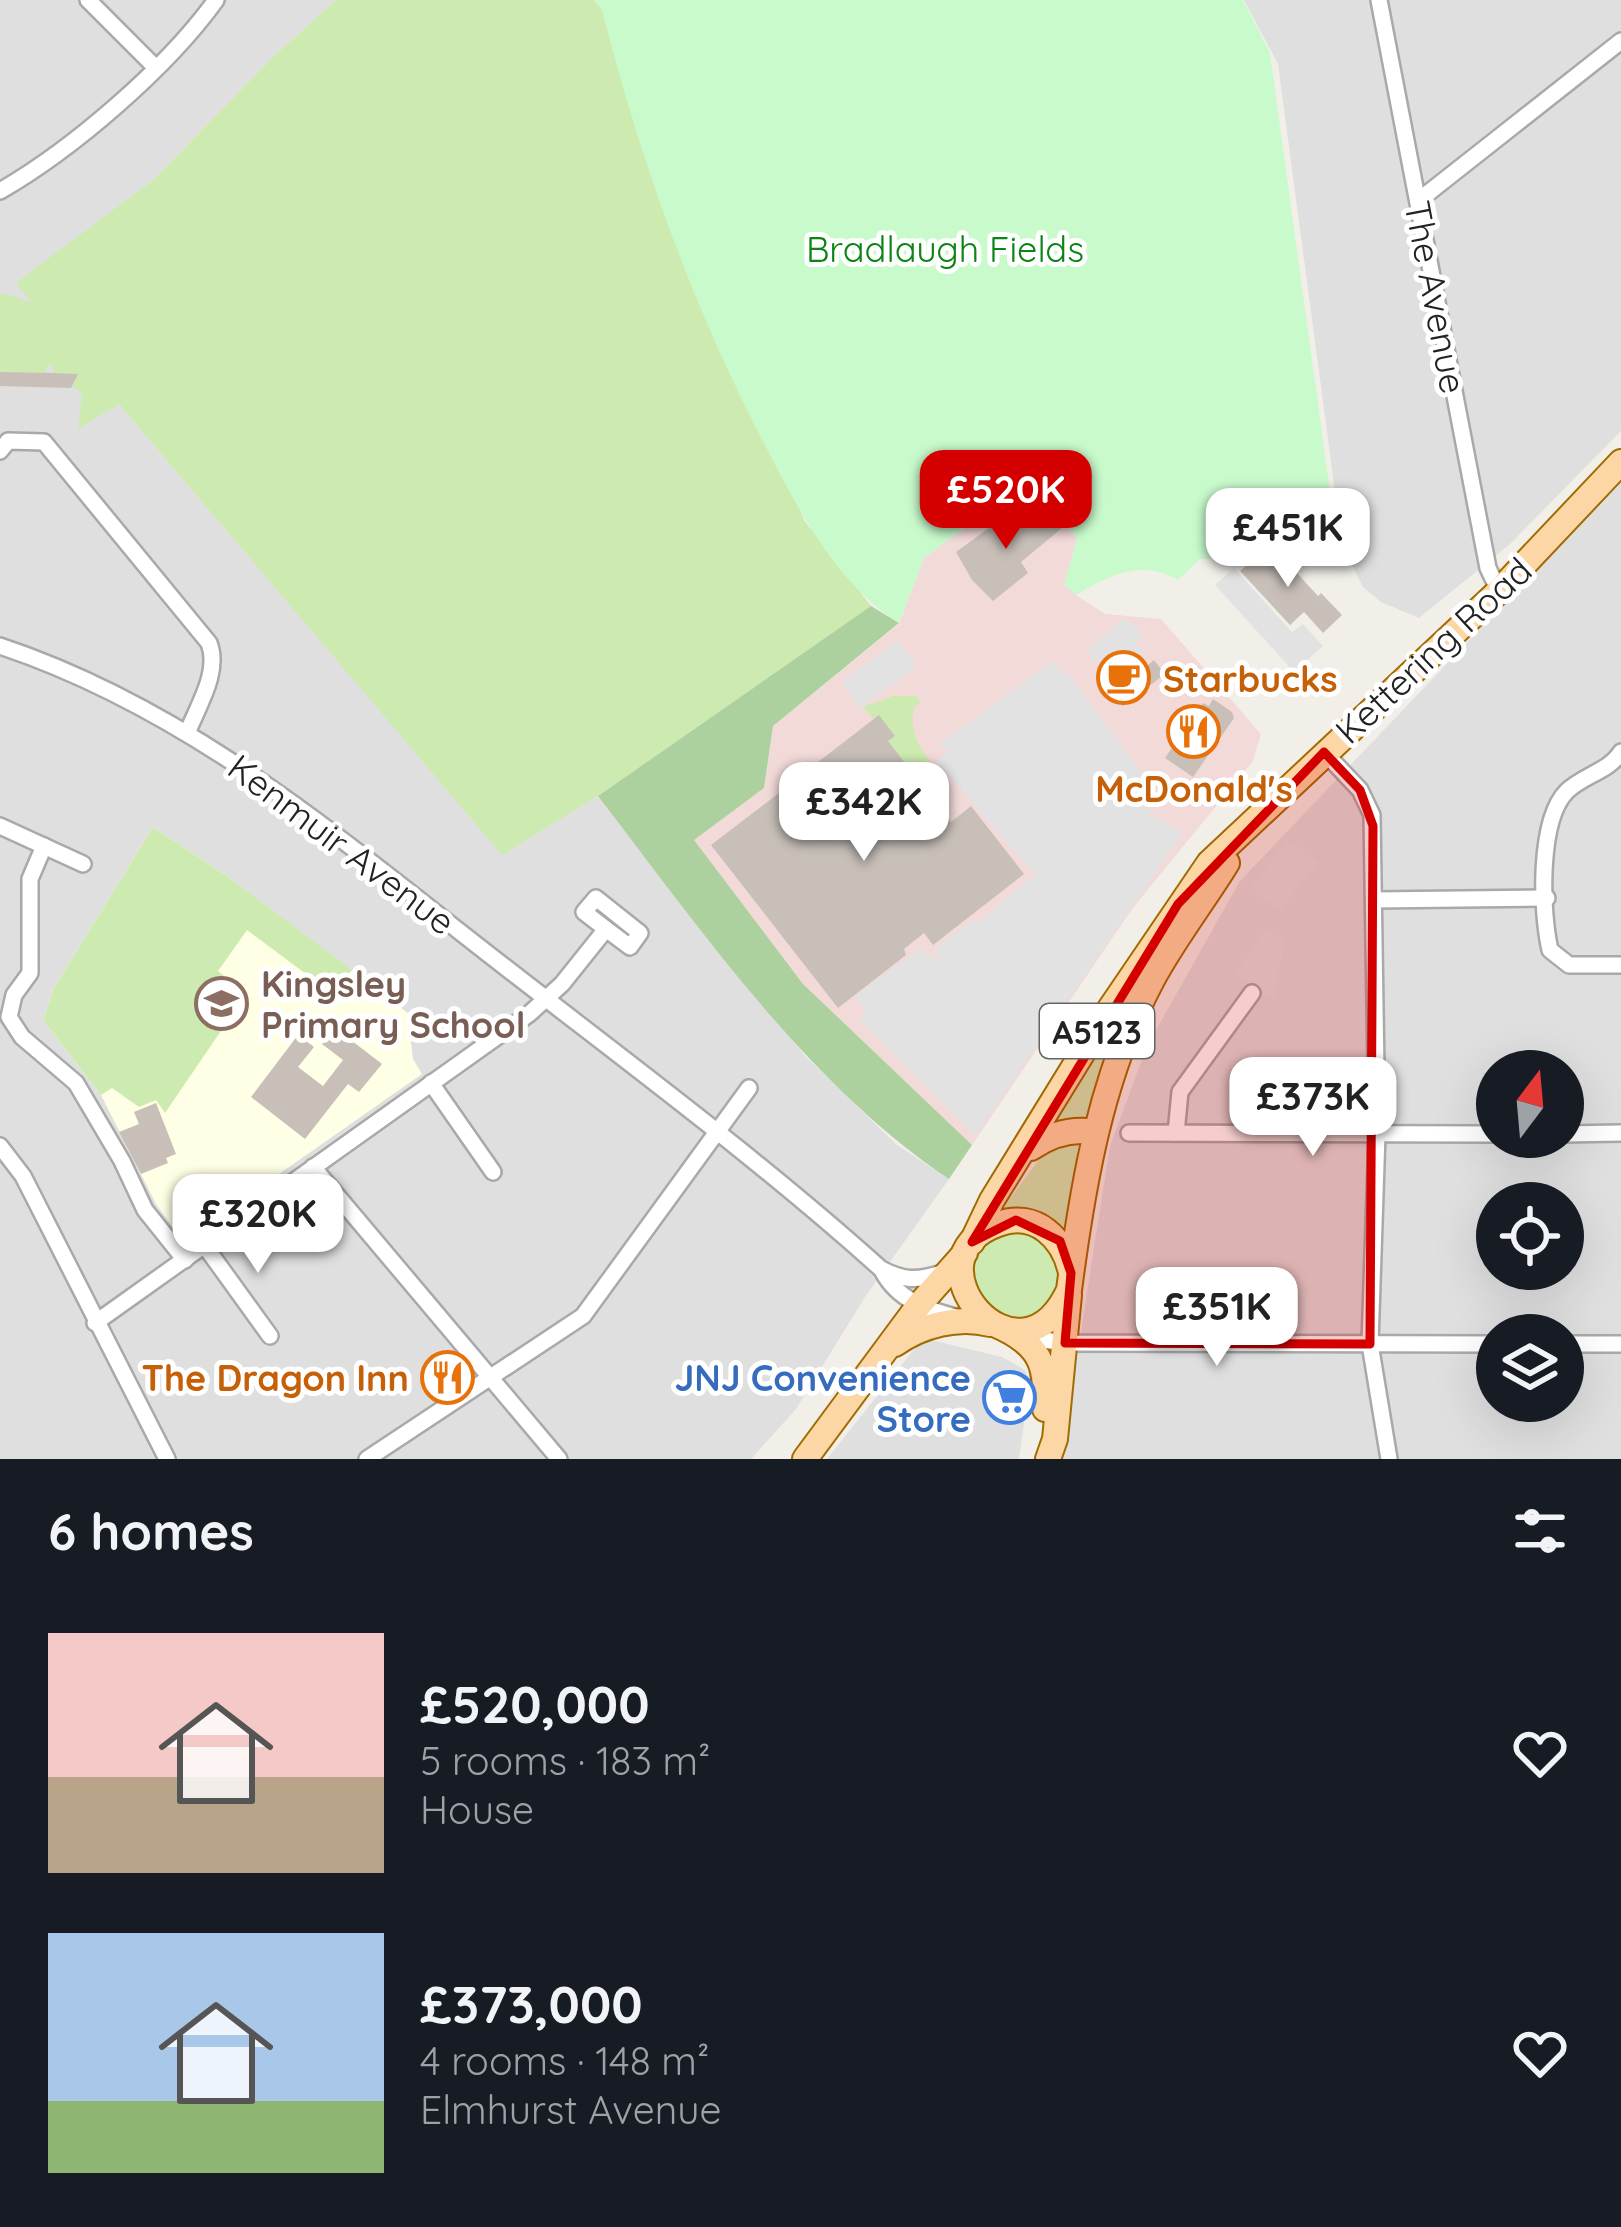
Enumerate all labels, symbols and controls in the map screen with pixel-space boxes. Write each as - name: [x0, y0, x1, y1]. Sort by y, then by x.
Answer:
- street label: The Avenue: [1395, 197, 1477, 397]
- park label: Bradlaugh Fields: [806, 226, 1084, 271]
- pin: £520K: [922, 450, 1090, 552]
- text: £520K: [947, 464, 1065, 513]
- pin: £451K: [1204, 488, 1372, 590]
- text: £451K: [1233, 502, 1343, 551]
- street label: Kettering Road: [1325, 547, 1541, 753]
- cafe icon: Starbucks: [1096, 650, 1152, 706]
- place label: Starbucks: [1163, 656, 1338, 701]
- restaurant icon: McDonald's: [1166, 704, 1222, 760]
- street label: Kenmuir Avenue: [220, 744, 464, 944]
- pin: £342K: [780, 762, 948, 864]
- place label: McDonald's: [1095, 766, 1293, 811]
- text: £342K: [806, 776, 922, 825]
- place label: Kingsley Primary School: [261, 961, 525, 1047]
- school or university icon: Kingsley Primary School: [194, 976, 250, 1032]
- road number: A5123: [1040, 1004, 1154, 1058]
- north arrow: [1476, 1050, 1584, 1158]
- map controls: [1476, 1050, 1584, 1422]
- pin: £373K: [1229, 1057, 1397, 1159]
- text: £373K: [1256, 1071, 1370, 1120]
- pin: £320K: [174, 1174, 342, 1276]
- button: locate: [1476, 1182, 1584, 1290]
- text: £320K: [200, 1188, 316, 1237]
- pin: £351K: [1133, 1267, 1301, 1369]
- text: £351K: [1163, 1281, 1271, 1330]
- button: layers: [1476, 1314, 1584, 1422]
- restaurant icon: The Dragon Inn: [420, 1349, 476, 1405]
- place label: The Dragon Inn: [141, 1355, 409, 1400]
- place label: JNJ Convenience Store: [675, 1355, 971, 1441]
- supermarket icon: JNJ Convenience Store: [982, 1370, 1038, 1426]
- icon: filters: [1507, 1498, 1573, 1564]
- text: 6 homes: [48, 1499, 254, 1563]
- text: £520,000: [420, 1672, 650, 1736]
- icon: home: [144, 1681, 288, 1825]
- icon: heart: [1507, 1720, 1573, 1786]
- text: 5 rooms · 183 m²: [420, 1736, 710, 1785]
- text: House: [420, 1785, 534, 1834]
- text: £373,000: [420, 1972, 643, 2036]
- icon: home: [144, 1981, 288, 2125]
- icon: heart: [1507, 2020, 1573, 2086]
- text: 4 rooms · 148 m²: [420, 2036, 709, 2085]
- text: Elmhurst Avenue: [420, 2085, 722, 2134]

